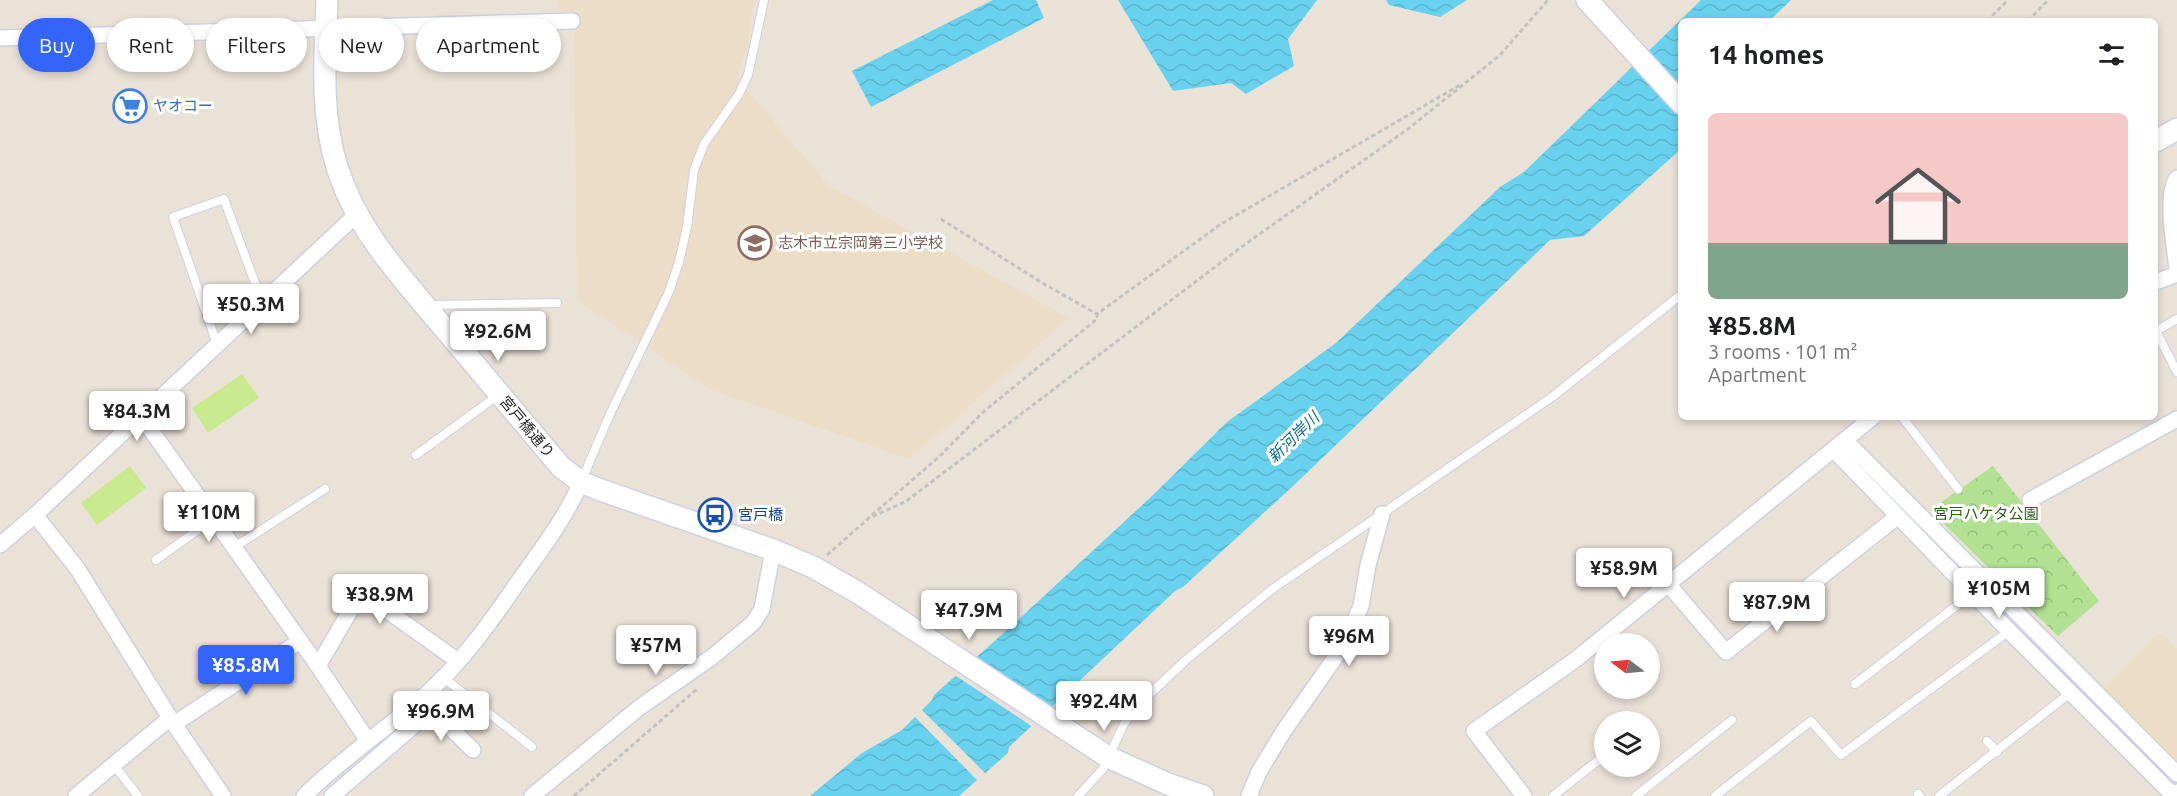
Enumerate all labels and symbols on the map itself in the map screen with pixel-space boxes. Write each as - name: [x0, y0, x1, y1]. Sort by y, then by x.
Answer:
- supermarket icon: ヤオコー: [112, 88, 148, 124]
- place label: ヤオコー: [153, 97, 213, 114]
- school or university icon: 志木市立宗岡第三小学校: [737, 225, 773, 261]
- place label: 志木市立宗岡第三小学校: [778, 234, 943, 251]
- pin: ¥50.3M: [202, 284, 300, 335]
- pin: ¥92.6M: [449, 311, 547, 362]
- pin: ¥84.3M: [88, 391, 186, 442]
- street label: 宮戸橋通り: [497, 392, 558, 461]
- water label: 新河岸川: [1264, 407, 1324, 466]
- pin: ¥110M: [167, 492, 251, 543]
- bus stop icon: 宮戸橋: [697, 497, 733, 533]
- park label: 宮戸ハケタ公園: [1933, 505, 2039, 522]
- place label: 宮戸橋: [738, 506, 783, 523]
- pin: ¥58.9M: [1575, 548, 1673, 599]
- pin: ¥105M: [1957, 568, 2041, 619]
- pin: ¥38.9M: [331, 574, 429, 625]
- pin: ¥87.9M: [1728, 582, 1826, 633]
- pin: ¥47.9M: [920, 590, 1018, 641]
- pin: ¥96M: [1313, 616, 1385, 667]
- pin: ¥57M: [620, 625, 692, 676]
- north arrow: [1594, 633, 1660, 699]
- pin: ¥85.8M: [197, 645, 295, 696]
- pin: ¥92.4M: [1055, 681, 1153, 732]
- pin: ¥96.9M: [392, 691, 490, 742]

